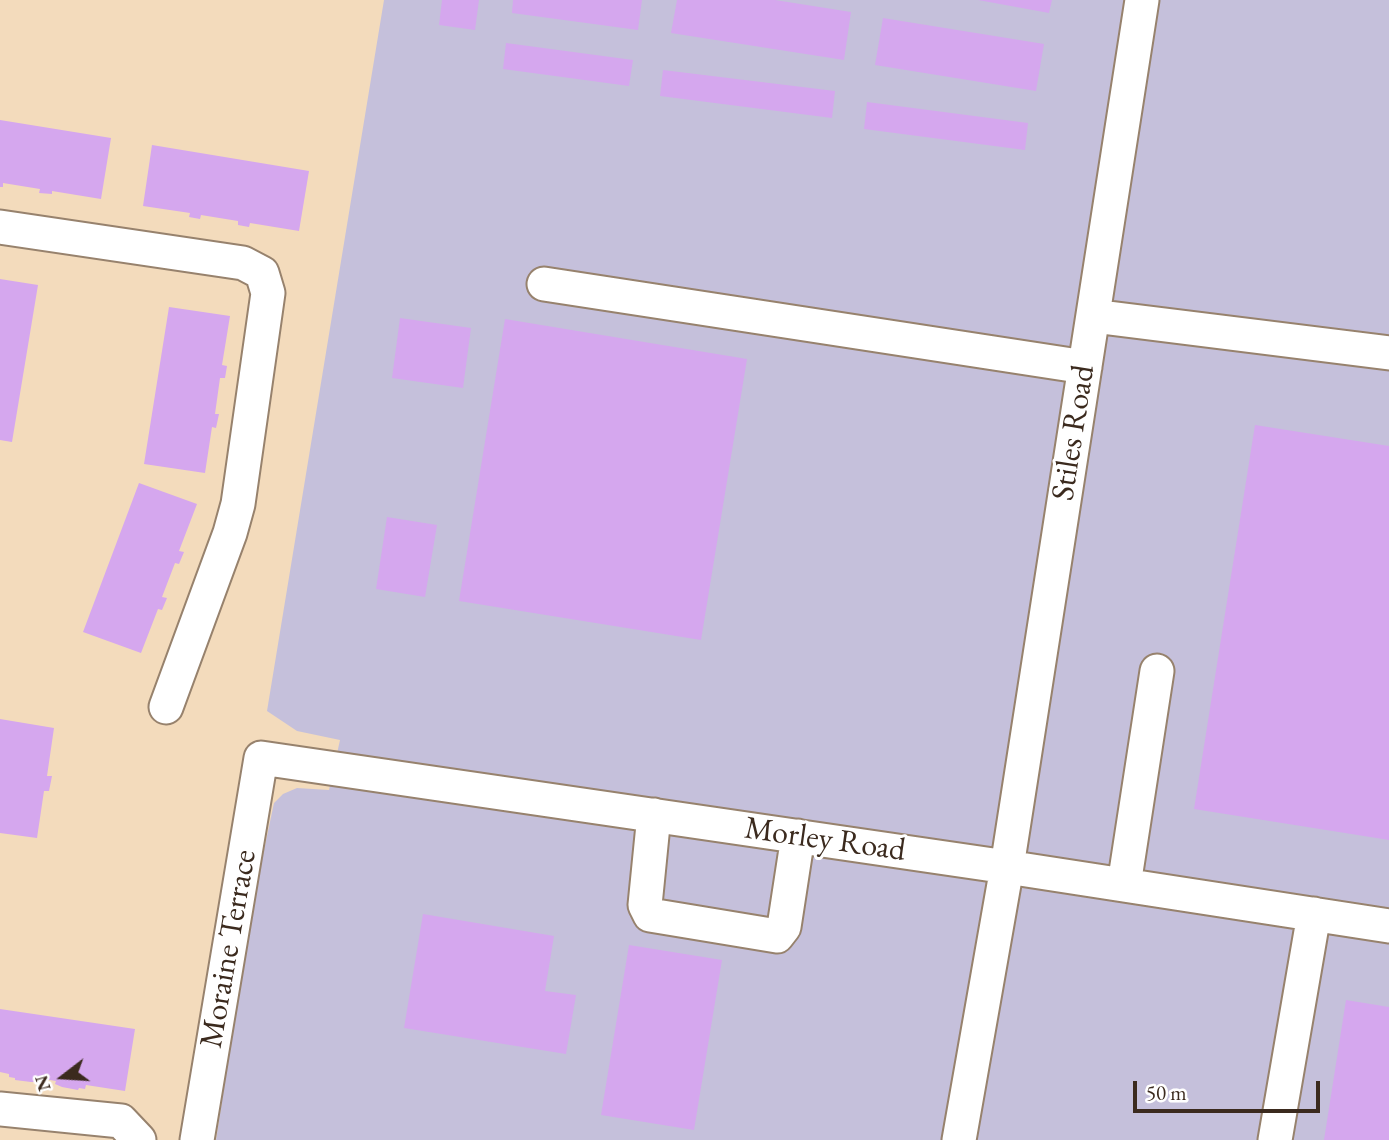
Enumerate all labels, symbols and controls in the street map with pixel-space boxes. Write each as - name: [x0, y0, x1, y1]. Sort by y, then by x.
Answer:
- street label: Stiles Road: [1044, 363, 1104, 503]
- street label: Morley Road: [742, 810, 908, 870]
- street label: Moraine Terrace: [193, 847, 265, 1051]
- north arrow: [28, 1042, 98, 1112]
- scale bar: [1137, 1066, 1324, 1110]
- text: N: [28, 1072, 57, 1094]
- text: 50 m: [1146, 1079, 1187, 1106]

